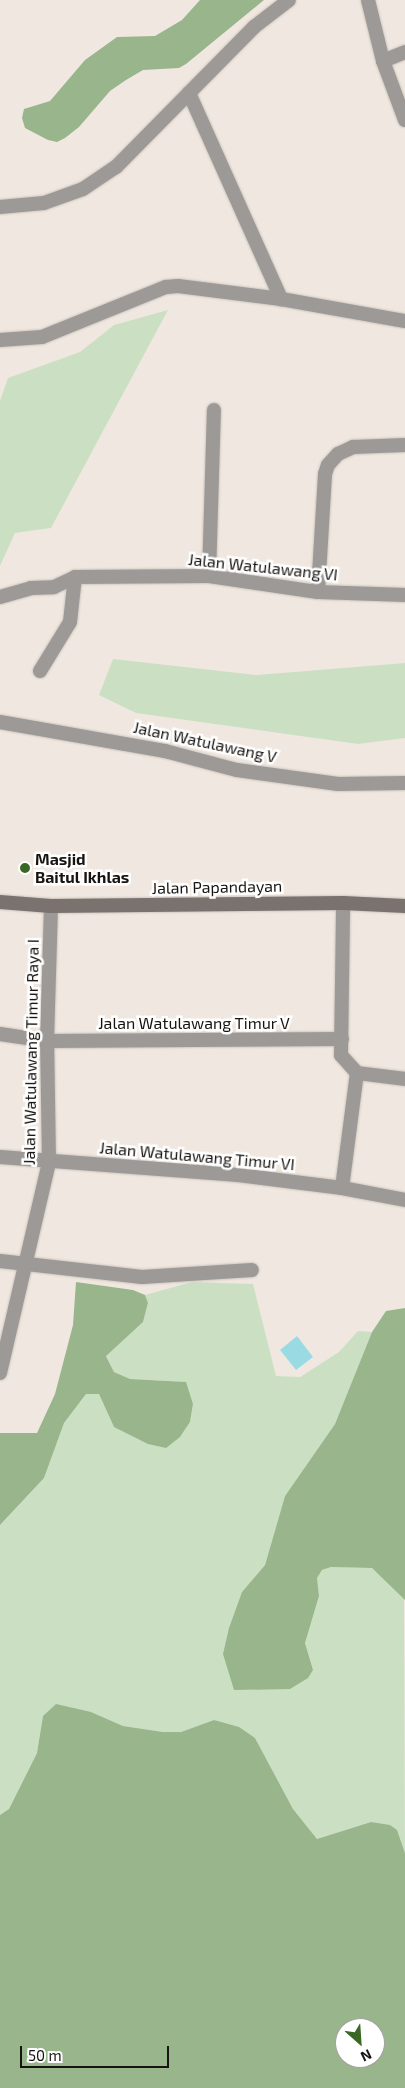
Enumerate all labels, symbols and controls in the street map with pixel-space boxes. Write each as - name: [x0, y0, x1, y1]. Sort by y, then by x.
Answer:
- street label: Jalan Watulawang VI: [187, 550, 339, 584]
- street label: Jalan Watulawang V: [131, 717, 279, 767]
- place label: Masjid Baitul Ikhlas: [35, 849, 130, 887]
- marker: Masjid Baitul Ikhlas: [19, 862, 31, 874]
- street label: Jalan Papandayan: [152, 876, 282, 898]
- street label: Jalan Watulawang Timur Raya I: [19, 938, 43, 1166]
- street label: Jalan Watulawang Timur V: [98, 1013, 290, 1033]
- street label: Jalan Watulawang Timur VI: [98, 1138, 296, 1174]
- north arrow: [335, 2018, 385, 2068]
- scale bar: [22, 2036, 171, 2068]
- text: 50 m: [28, 2046, 62, 2064]
- text: N: [358, 2046, 375, 2066]

